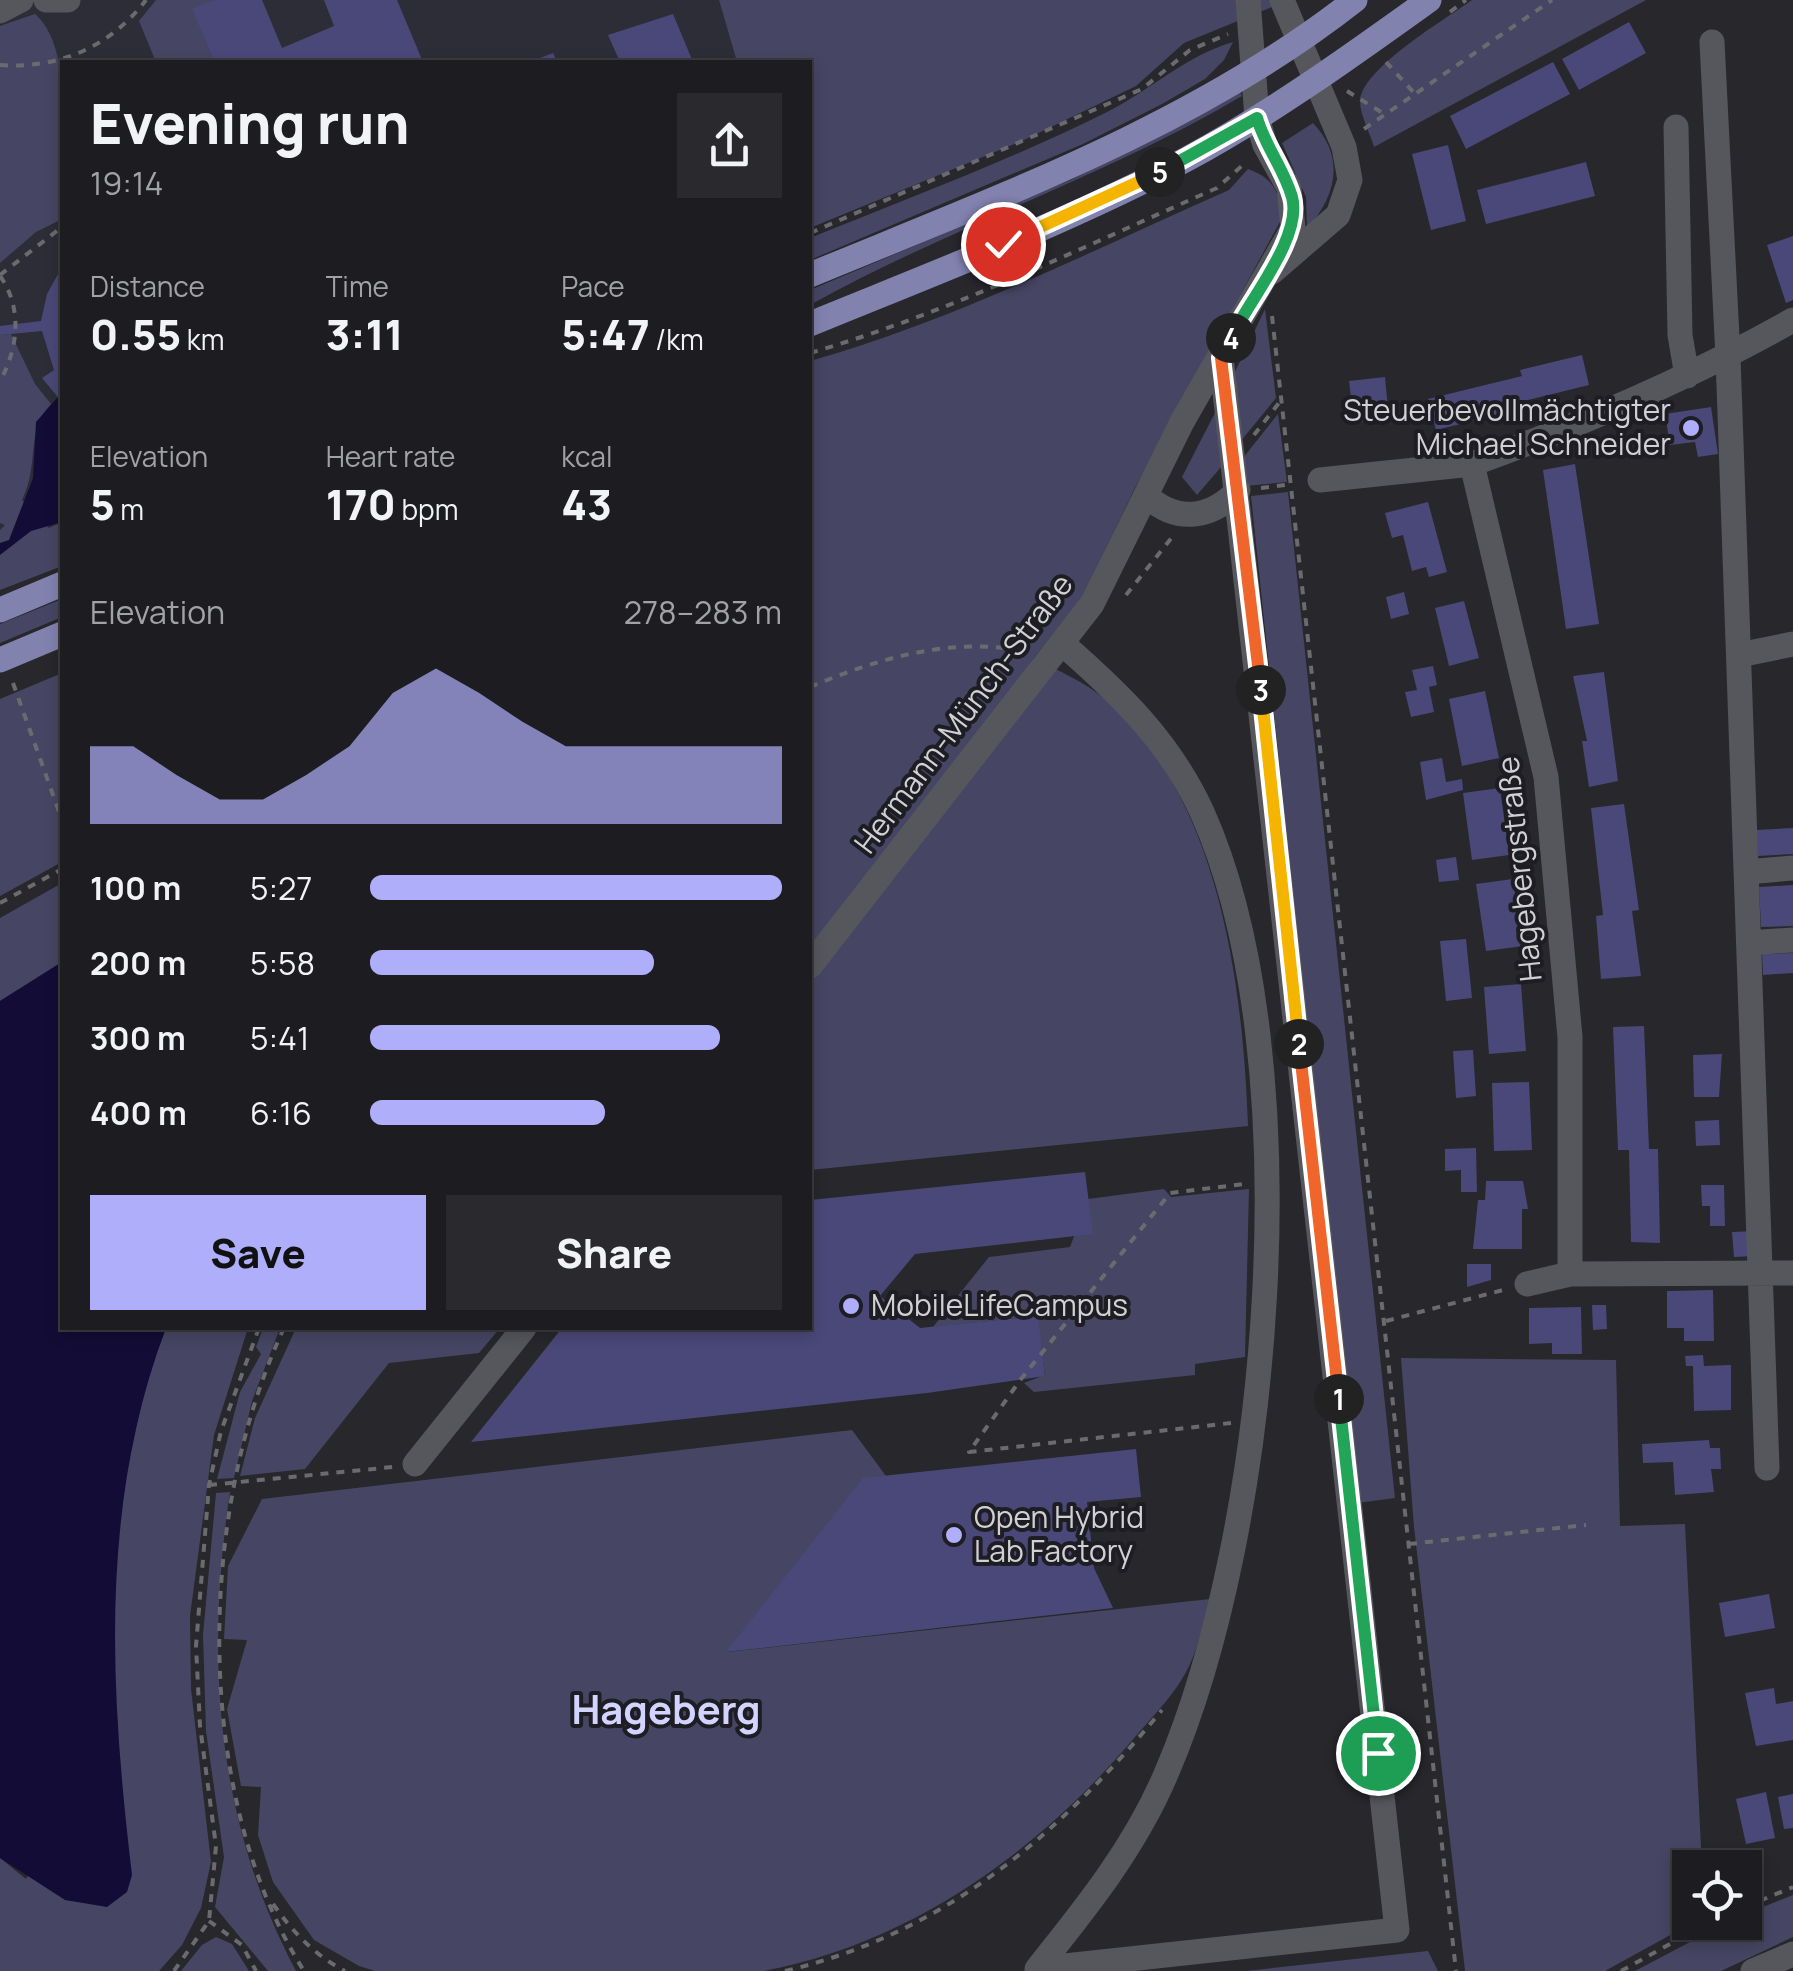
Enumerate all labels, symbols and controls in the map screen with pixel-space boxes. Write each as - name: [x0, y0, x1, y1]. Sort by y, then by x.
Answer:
- text: Evening run: [90, 85, 409, 161]
- button: share: [677, 93, 782, 198]
- pin: 5: [1135, 147, 1185, 197]
- text: 5: [1152, 153, 1168, 191]
- text: 19:14: [90, 161, 163, 205]
- pin: [961, 202, 1046, 287]
- icon: check: [976, 217, 1031, 272]
- text: Distance: [90, 267, 205, 305]
- text: Time: [326, 267, 389, 305]
- text: Pace: [561, 267, 625, 305]
- text: 0.55: [90, 305, 181, 363]
- text: 3:11: [326, 305, 404, 363]
- text: 5:47: [561, 305, 650, 363]
- pin: 4: [1206, 313, 1256, 363]
- text: 4: [1222, 319, 1240, 357]
- text: km: [181, 320, 224, 358]
- text: /km: [650, 320, 704, 358]
- place label: Steuerbevollmächtigter Michael Schneider: [1343, 389, 1671, 464]
- marker: Steuerbevollmächtigter Michael Schneider: [1680, 417, 1702, 439]
- text: Elevation: [90, 437, 208, 475]
- text: Heart rate: [326, 437, 455, 475]
- text: kcal: [561, 437, 612, 475]
- text: 5: [90, 475, 115, 533]
- text: 170: [326, 475, 396, 533]
- text: 43: [561, 475, 612, 533]
- text: m: [115, 490, 144, 528]
- text: bpm: [396, 490, 458, 528]
- street label: Hermann-Münch-Straße: [844, 565, 1081, 861]
- text: Elevation: [90, 590, 225, 634]
- text: 278–283 m: [624, 590, 782, 634]
- pin: 3: [1236, 665, 1286, 715]
- text: 3: [1253, 671, 1269, 709]
- street label: Hagebergstraße: [1486, 755, 1551, 984]
- text: 100 m: [90, 866, 181, 910]
- text: 5:27: [250, 866, 312, 910]
- text: 200 m: [90, 941, 186, 985]
- text: 5:58: [250, 941, 315, 985]
- text: 300 m: [90, 1016, 186, 1060]
- text: 5:41: [250, 1016, 309, 1060]
- pin: 2: [1274, 1019, 1324, 1069]
- text: 2: [1291, 1025, 1307, 1063]
- text: 400 m: [90, 1091, 187, 1135]
- text: 6:16: [250, 1091, 312, 1135]
- button: Save: [90, 1195, 426, 1310]
- button: Share: [446, 1195, 782, 1310]
- place label: MobileLifeCampus: [871, 1284, 1128, 1325]
- marker: MobileLifeCampus: [840, 1295, 862, 1317]
- pin: 1: [1314, 1374, 1364, 1424]
- text: 1: [1333, 1380, 1345, 1418]
- place label: Open Hybrid Lab Factory: [974, 1496, 1144, 1571]
- marker: Open Hybrid Lab Factory: [943, 1524, 965, 1546]
- district label: Hageberg: [571, 1681, 761, 1736]
- pin: [1336, 1711, 1421, 1796]
- icon: arrive: [1351, 1726, 1406, 1781]
- map controls: [1672, 1850, 1762, 1940]
- button: locate: [1672, 1850, 1762, 1940]

